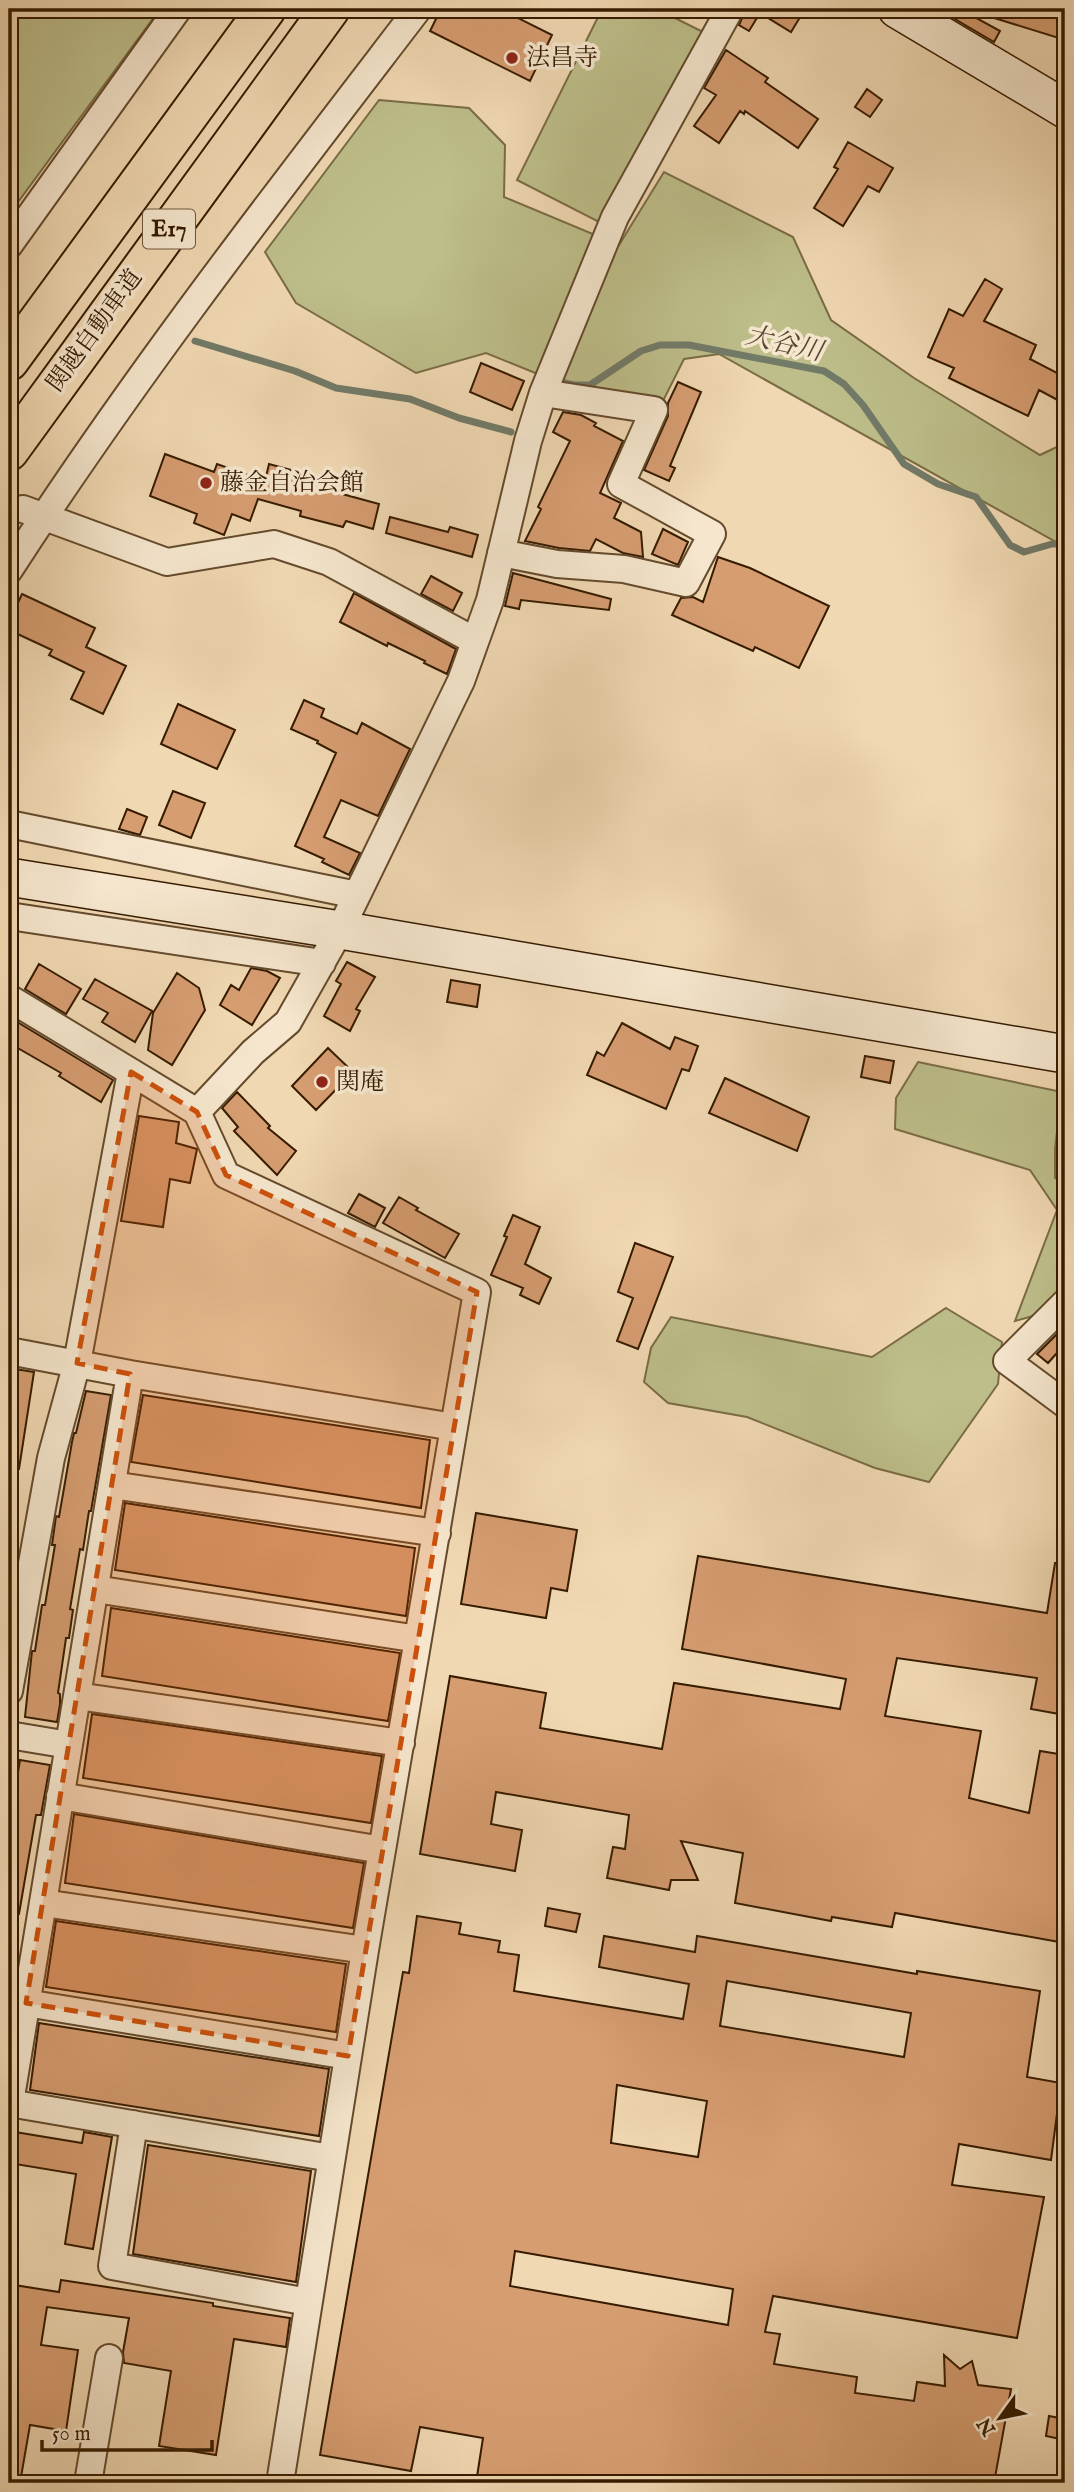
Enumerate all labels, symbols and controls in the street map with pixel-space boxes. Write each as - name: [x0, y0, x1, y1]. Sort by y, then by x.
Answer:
- place label: 法昌寺: [526, 43, 598, 74]
- marker: 法昌寺: [504, 50, 520, 66]
- road number: E17: [143, 210, 195, 248]
- street label: 関越自動車道: [40, 264, 150, 398]
- water label: 大谷川: [742, 319, 829, 370]
- place label: 藤金自治会館: [220, 468, 364, 499]
- marker: 藤金自治会館: [198, 475, 214, 491]
- place label: 関庵: [336, 1067, 384, 1098]
- marker: 関庵: [314, 1074, 330, 1090]
- north arrow: [965, 2384, 1036, 2454]
- scale bar: [42, 2408, 212, 2452]
- text: N: [973, 2412, 1003, 2440]
- text: 50 m: [52, 2421, 91, 2448]

